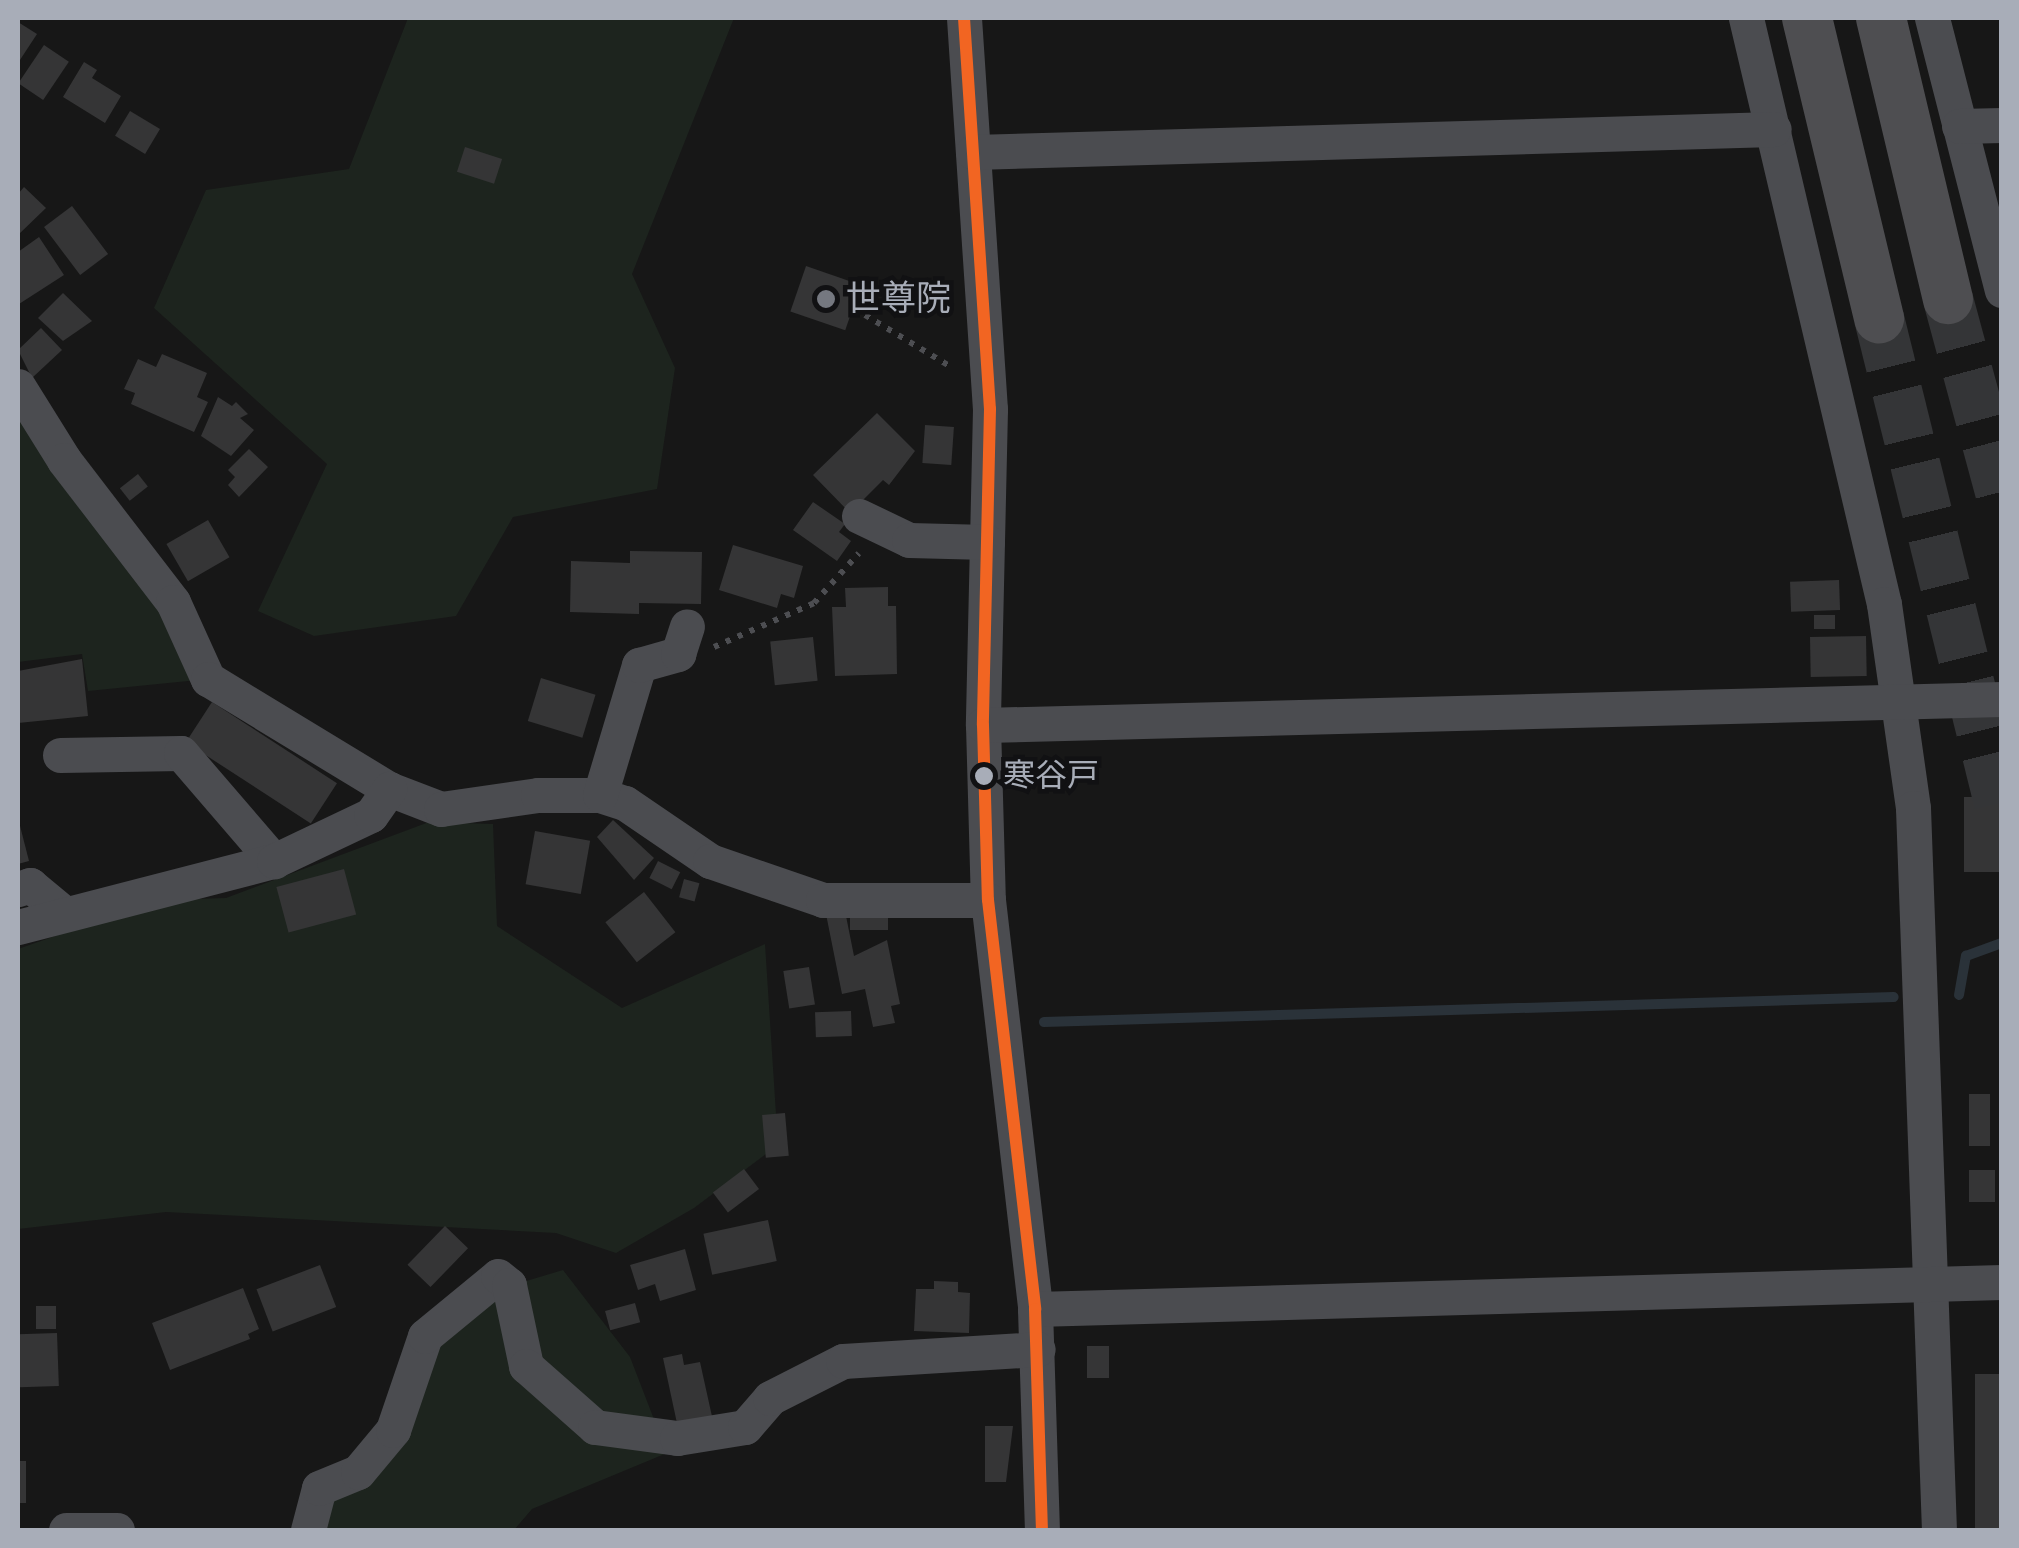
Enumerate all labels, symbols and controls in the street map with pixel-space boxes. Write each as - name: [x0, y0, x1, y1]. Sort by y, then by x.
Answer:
- place label: 世尊院: [846, 278, 951, 320]
- marker: 世尊院: [815, 288, 837, 310]
- place label: 寒谷戸: [1003, 757, 1099, 795]
- marker: 寒谷戸: [974, 766, 994, 786]

